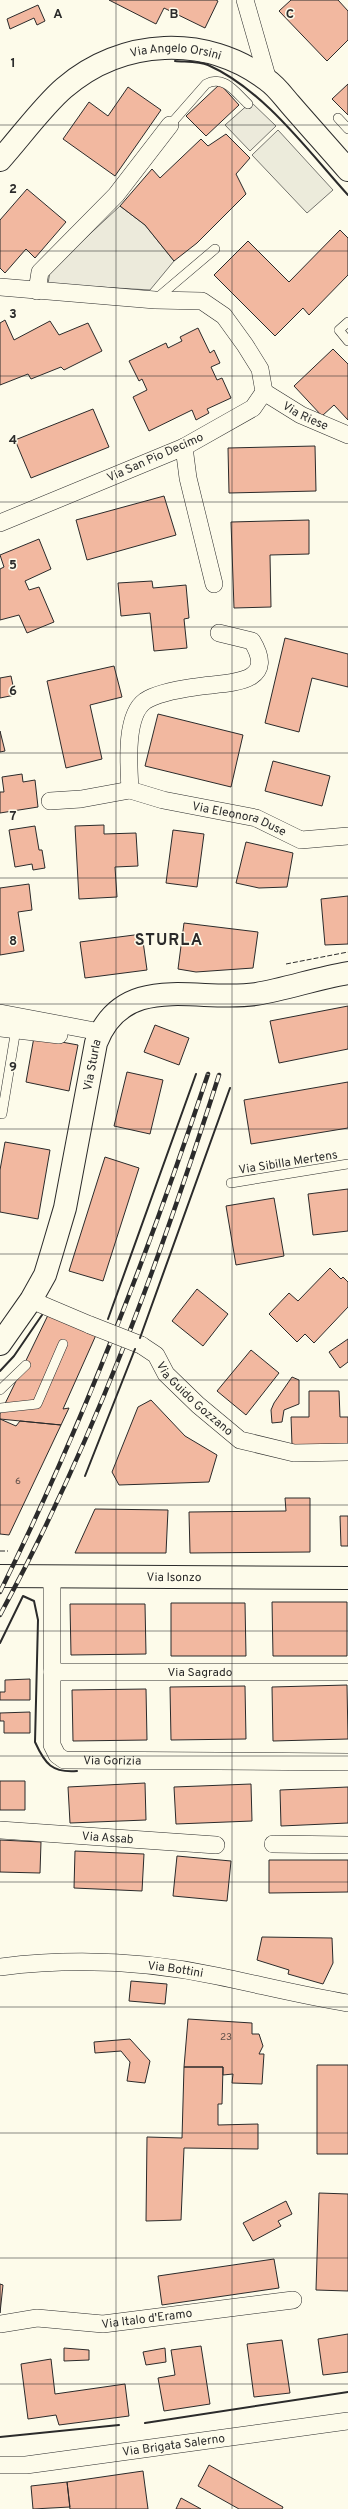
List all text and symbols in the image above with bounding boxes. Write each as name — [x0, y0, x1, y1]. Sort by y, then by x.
text: A — [53, 7, 63, 23]
text: B — [170, 7, 179, 23]
text: C — [286, 7, 294, 23]
street label: Via Angelo Orsini — [129, 41, 223, 65]
text: 1 — [10, 56, 16, 72]
text: 2 — [9, 182, 17, 198]
text: 3 — [9, 307, 17, 323]
street label: Via Riese — [279, 398, 331, 435]
street label: Via San Pio Decimo — [105, 429, 207, 486]
text: 4 — [9, 433, 17, 449]
text: 5 — [9, 558, 17, 574]
text: 6 — [9, 684, 17, 700]
street label: Via Eleonora Duse — [191, 799, 289, 841]
text: 7 — [10, 809, 17, 825]
district label: STURLA — [135, 931, 203, 951]
text: 8 — [9, 934, 17, 950]
street label: Via Sturla — [80, 1037, 106, 1092]
text: 9 — [9, 1060, 17, 1076]
street label: Via Sibilla Mertens — [238, 1147, 339, 1179]
street label: Via Guido Gozzano — [152, 1359, 236, 1440]
house number: 6 — [15, 1475, 21, 1488]
street label: Via Isonzo — [147, 1570, 202, 1586]
street label: Via Sagrado — [168, 1665, 233, 1681]
street label: Via Gorizia — [83, 1753, 141, 1770]
street label: Via Assab — [81, 1829, 134, 1848]
street label: Via Bottini — [147, 1958, 204, 1982]
house number: 23 — [220, 2031, 232, 2044]
street label: Via Italo d'Eramo — [101, 2306, 194, 2333]
street label: Via Brigata Salerno — [121, 2431, 226, 2461]

